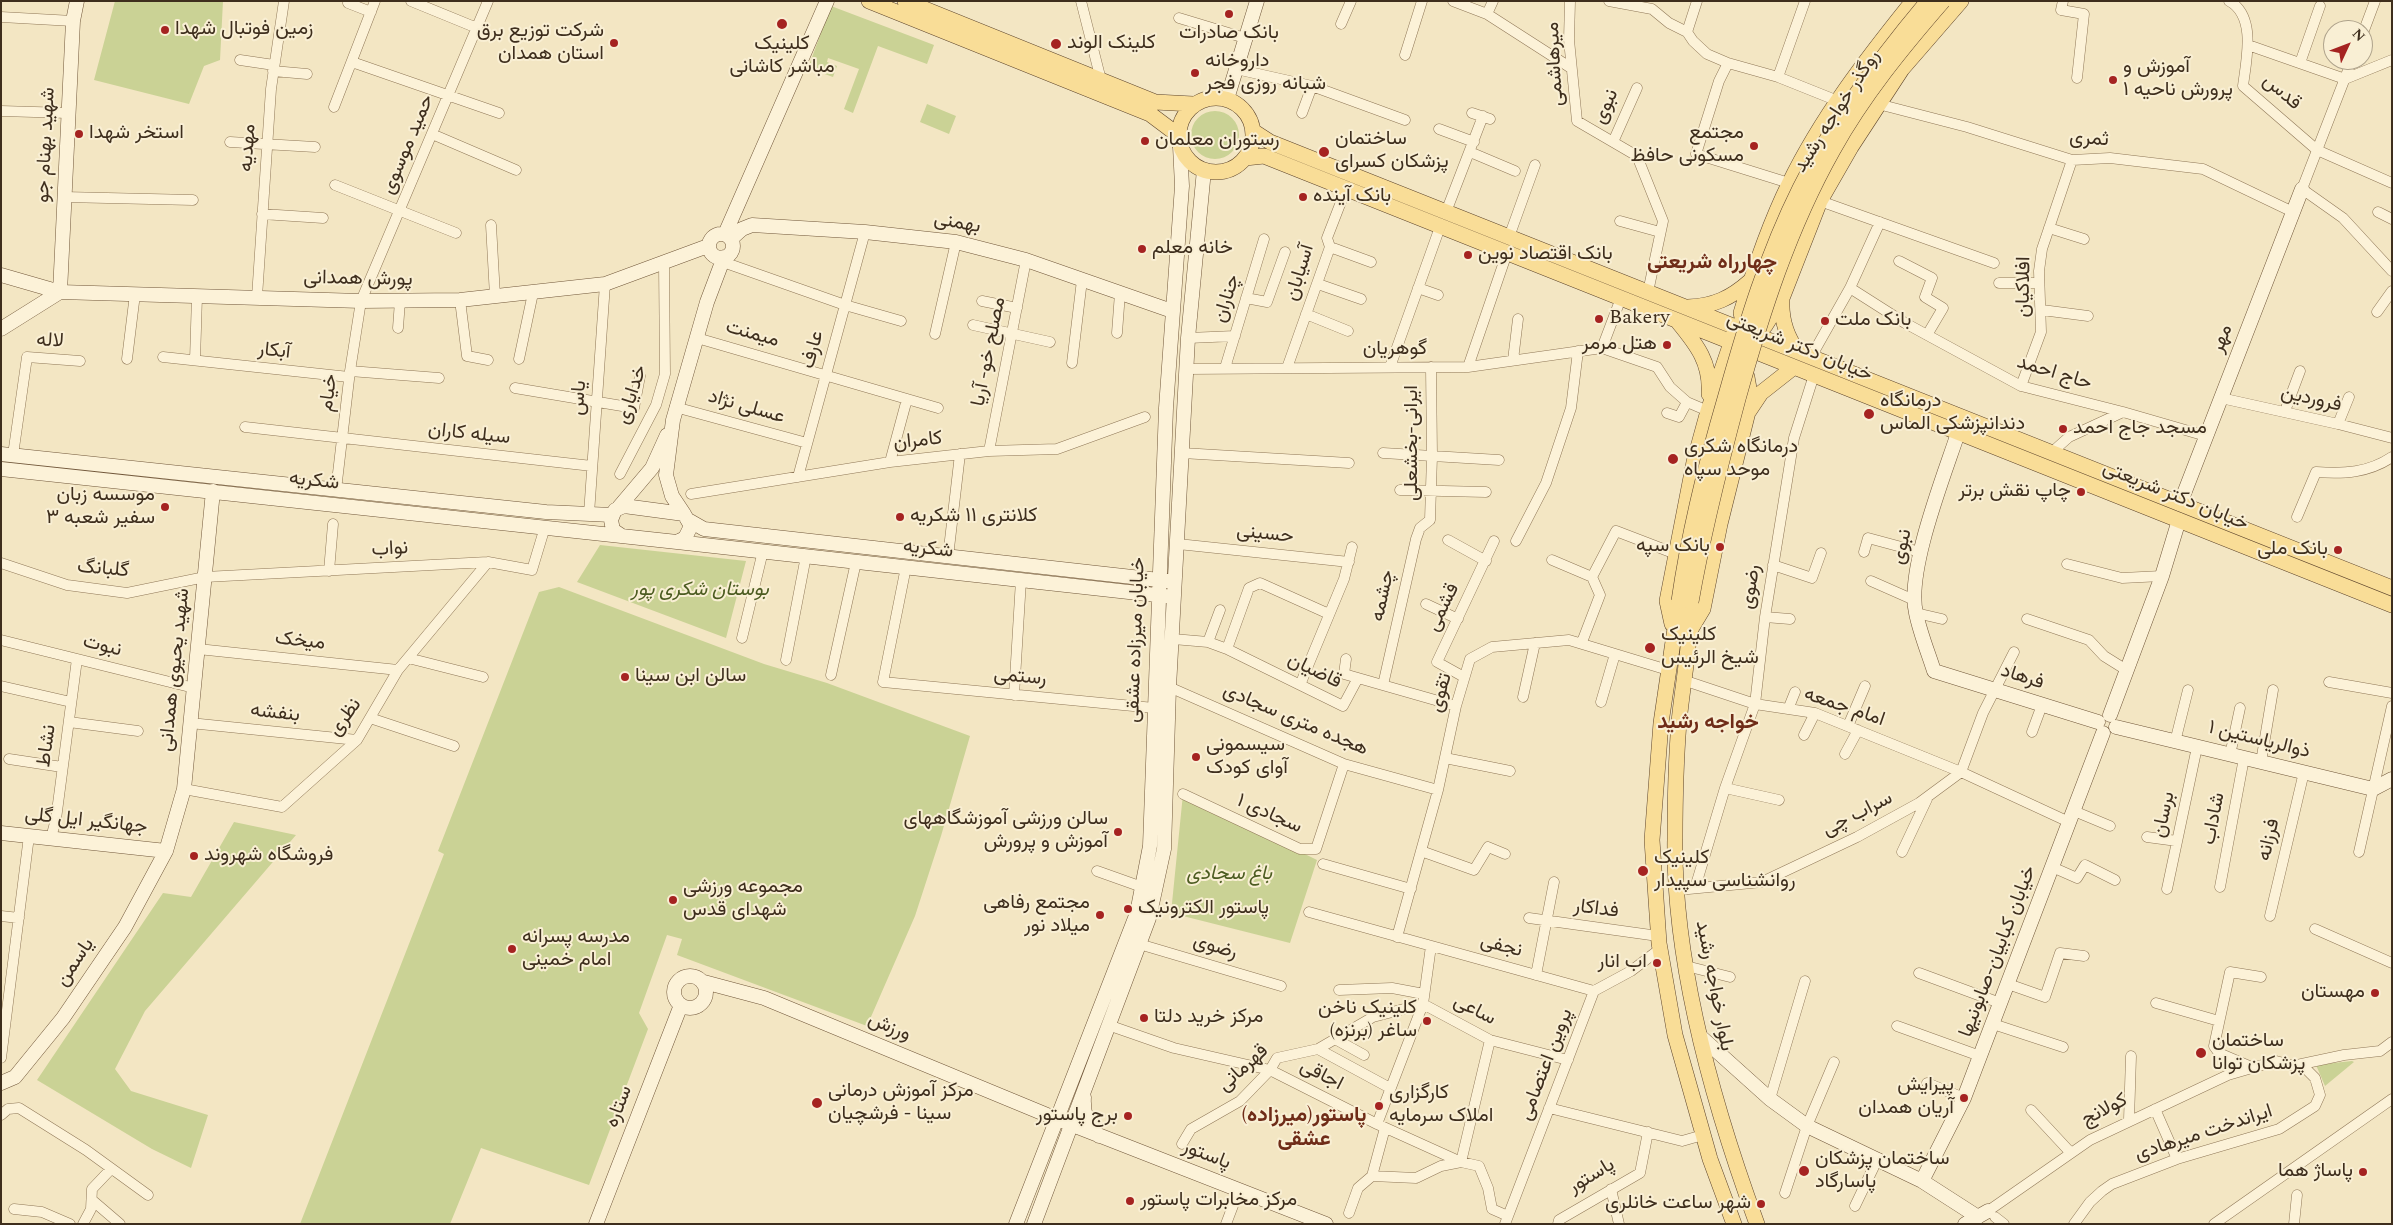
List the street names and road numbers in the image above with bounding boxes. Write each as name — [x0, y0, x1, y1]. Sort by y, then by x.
street label: میرهاشمی — [1542, 21, 1570, 107]
street label: روگذر خواجه رشید — [1789, 46, 1887, 178]
street label: قدس — [2257, 70, 2305, 116]
street label: نبوی — [1589, 86, 1625, 128]
street label: شهید بهنام جو — [32, 87, 62, 203]
street label: حمید موسوی — [377, 91, 441, 199]
street label: مهدیه — [235, 123, 263, 173]
street label: ثمری — [2068, 127, 2110, 153]
street label: بهمنی — [932, 208, 982, 240]
street label: آسیابان — [1281, 242, 1321, 304]
street label: افلاکیان — [2012, 256, 2038, 318]
street label: پورش همدانی — [303, 267, 413, 293]
street label: چناران — [1209, 272, 1247, 326]
street label: مصلح خو- آریا — [968, 295, 1012, 409]
street label: خیابان دکتر شریعتی — [1723, 308, 1875, 388]
street label: میمنت — [722, 316, 782, 354]
street label: مهر — [2207, 321, 2239, 357]
street label: عارف — [797, 328, 831, 372]
street label: لاله — [36, 329, 64, 355]
street label: آبکار — [256, 338, 292, 366]
street label: گوهریان — [1363, 338, 1427, 362]
street label: حاج احمد — [2014, 351, 2094, 397]
street label: خدایاری — [612, 362, 654, 428]
street label: خیام — [316, 373, 344, 413]
street label: یاس — [567, 380, 593, 416]
street label: فروردین — [2278, 381, 2344, 419]
street label: ایرانی-بخشعلی — [1401, 385, 1425, 501]
street label: عسلی نژاد — [705, 386, 787, 430]
street label: سیله کاران — [427, 419, 511, 451]
street label: کامران — [892, 427, 944, 457]
street label: خیابان دکتر شریعتی — [2099, 457, 2251, 537]
street label: شکریه — [288, 467, 340, 497]
street label: حسینی — [1235, 520, 1295, 550]
street label: نبوی — [1887, 527, 1919, 567]
street label: شکریه — [902, 535, 954, 565]
street label: نواب — [371, 537, 409, 563]
street label: گلبانگ — [76, 556, 130, 584]
street label: خیابان میرزاده عشقی — [1122, 557, 1152, 723]
street label: رضوی — [1737, 563, 1767, 611]
street label: چشمه — [1367, 568, 1401, 624]
street label: قشمی — [1422, 580, 1466, 636]
street label: شهید یحیوی همدانی — [155, 587, 197, 753]
street label: میخک — [274, 627, 326, 657]
street label: نبوت — [80, 631, 124, 663]
street label: قاضیان — [1283, 649, 1345, 695]
street label: فرهاد — [1997, 660, 2047, 696]
street label: رستمی — [993, 664, 1047, 692]
street label: تقوی — [1425, 671, 1459, 715]
street label: هجده متری سجادی — [1219, 680, 1371, 762]
street label: امام جمعه — [1800, 683, 1888, 733]
street label: نظری — [324, 694, 368, 742]
street label: بنفشه — [249, 699, 301, 729]
street label: ذوالریاستین ۱ — [2206, 717, 2312, 765]
street label: نشاط — [33, 723, 63, 769]
street label: سراب چی — [1819, 787, 1897, 843]
street label: سجادی ۱ — [1233, 790, 1305, 840]
street label: برسان — [2148, 790, 2182, 840]
street label: شاداب — [2198, 791, 2232, 847]
street label: جهانگیر ایل گلی — [23, 804, 149, 840]
street label: فرزانه — [2253, 816, 2287, 864]
street label: خیابان کبابیان-صابونیها — [1955, 863, 2043, 1041]
street label: فداکار — [1572, 895, 1620, 925]
street label: بلوار خواجه رشید — [1689, 919, 1737, 1053]
street label: رضوی — [1190, 930, 1240, 966]
street label: نجفی — [1477, 930, 1525, 964]
street label: یاسمن — [51, 934, 101, 992]
street label: ساعی — [1449, 990, 1499, 1032]
street label: پروین اعتصامی — [1515, 1005, 1579, 1125]
street label: ورزش — [864, 1008, 914, 1048]
street label: قهرمانی — [1214, 1040, 1274, 1098]
street label: اجاقی — [1295, 1055, 1347, 1097]
street label: ستاره — [601, 1083, 639, 1131]
street label: کولانج — [2078, 1089, 2132, 1133]
street label: ایراندخت میرهادی — [2132, 1100, 2276, 1168]
street label: پاستور — [1178, 1136, 1234, 1176]
street label: پاستور — [1564, 1154, 1620, 1200]

